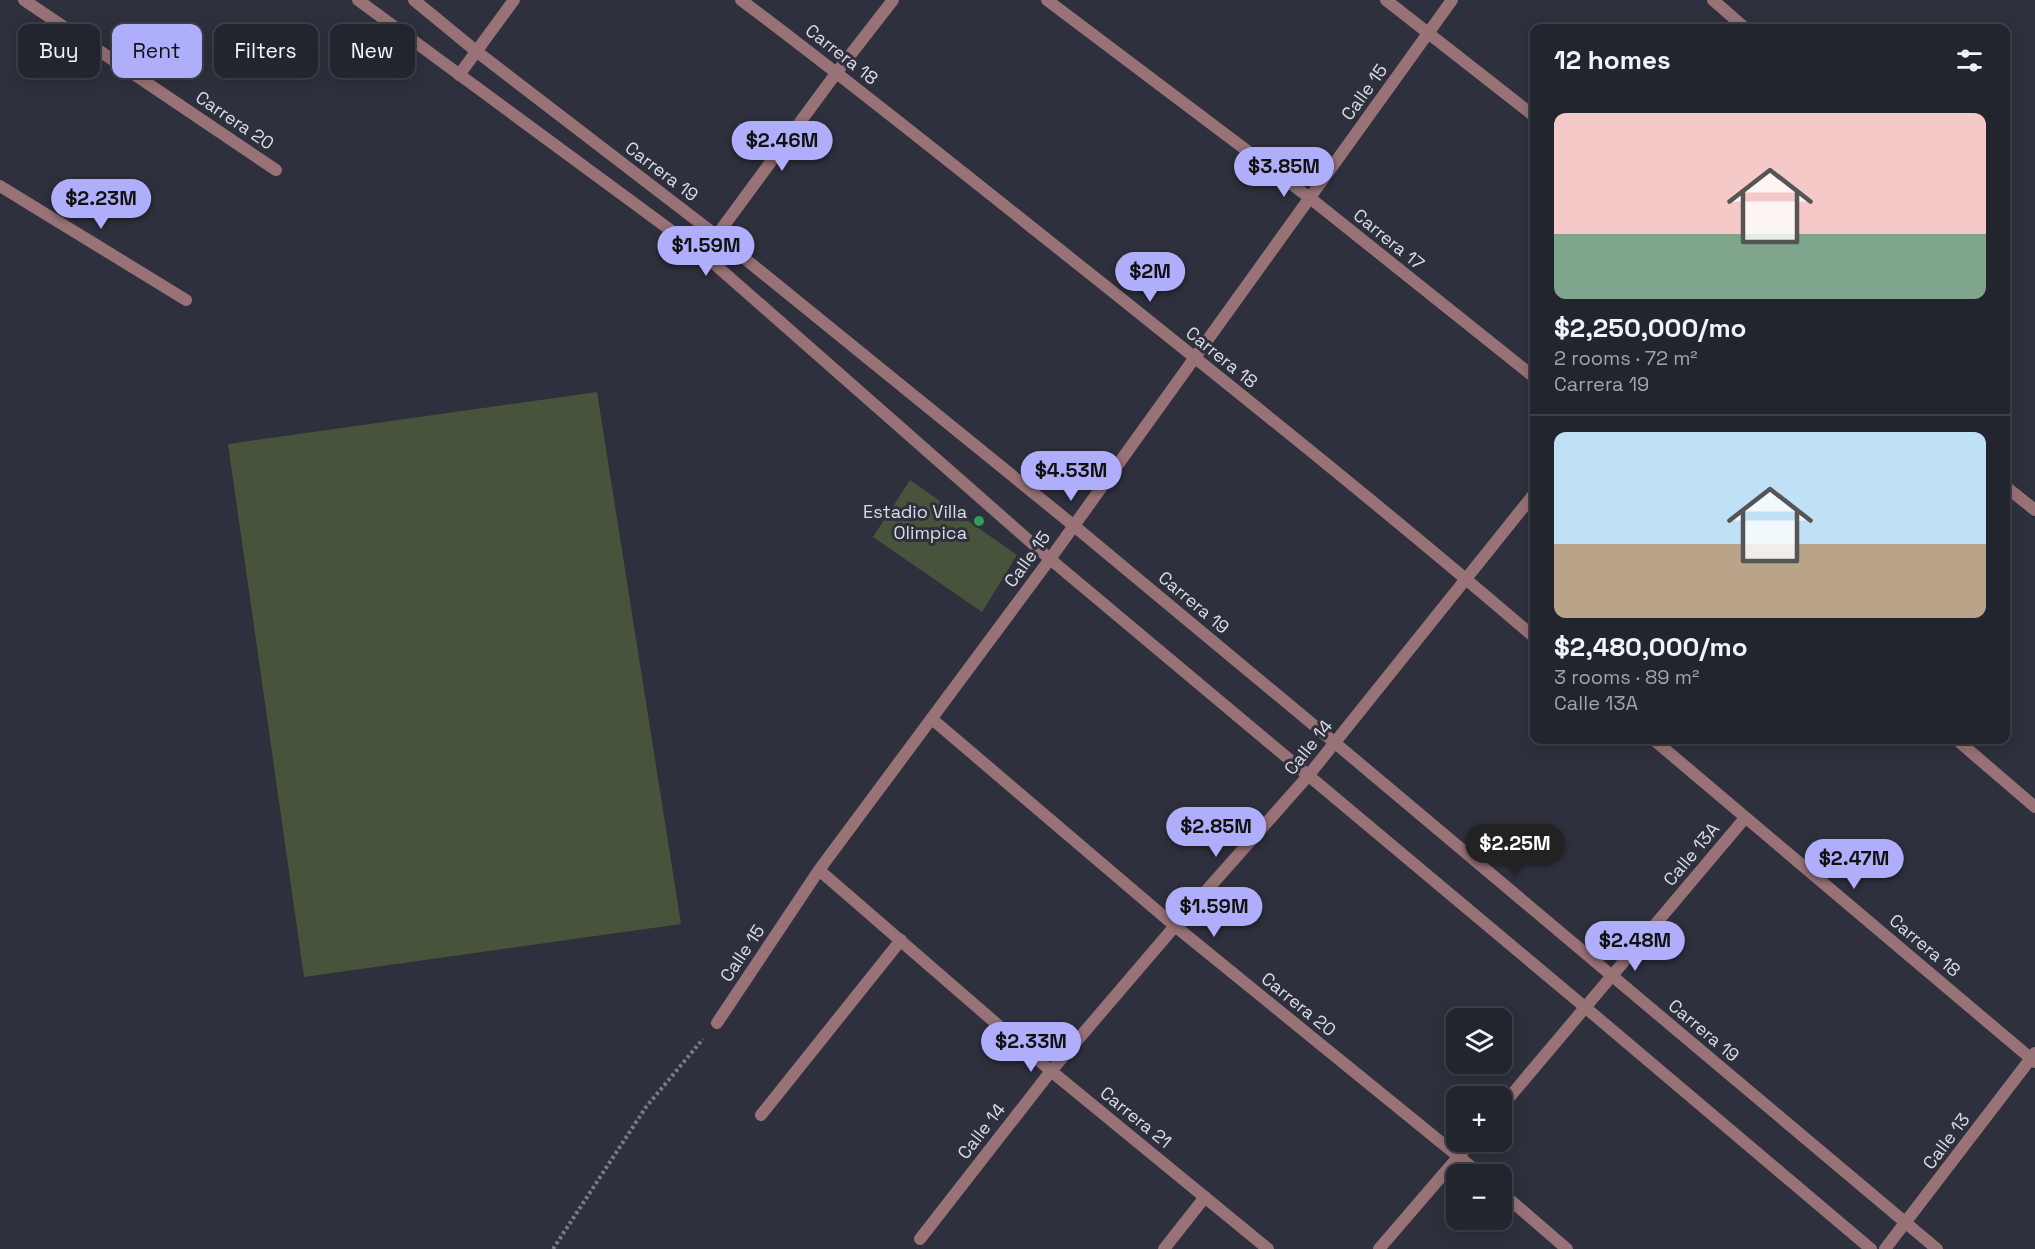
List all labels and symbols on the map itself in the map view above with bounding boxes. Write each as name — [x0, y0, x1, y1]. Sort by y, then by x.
street label: Carrera 18 — [801, 18, 883, 90]
street label: Calle 15 — [1336, 59, 1392, 125]
street label: Carrera 20 — [191, 85, 279, 155]
pin: $2.46M — [733, 121, 831, 172]
street label: Carrera 19 — [621, 136, 703, 206]
pin: $3.85M — [1235, 147, 1333, 198]
pin: $2.23M — [52, 179, 150, 230]
street label: Carrera 17 — [1349, 203, 1429, 275]
pin: $1.59M — [657, 226, 755, 277]
pin: $2M — [1121, 252, 1179, 303]
street label: Carrera 18 — [1181, 321, 1263, 393]
pin: $4.53M — [1022, 451, 1120, 502]
place label: Estadio Villa Olimpica — [863, 500, 967, 544]
marker: Estadio Villa Olimpica — [972, 514, 986, 528]
street label: Calle 15 — [999, 526, 1055, 592]
street label: Carrera 19 — [1154, 566, 1234, 638]
street label: Calle 14 — [1279, 715, 1337, 779]
pin: $2.85M — [1167, 807, 1265, 858]
street label: Calle 13A — [1658, 818, 1724, 890]
pin: $2.25M — [1466, 824, 1564, 875]
pin: $2.47M — [1805, 839, 1903, 890]
pin: $1.59M — [1165, 887, 1263, 938]
street label: Carrera 18 — [1885, 909, 1965, 981]
street label: Calle 15 — [714, 920, 770, 986]
pin: $2.48M — [1586, 921, 1684, 972]
street label: Carrera 20 — [1257, 967, 1341, 1041]
street label: Carrera 19 — [1664, 994, 1744, 1066]
pin: $2.33M — [982, 1022, 1080, 1073]
street label: Carrera 21 — [1095, 1081, 1177, 1153]
street label: Calle 14 — [952, 1098, 1010, 1164]
street label: Calle 13 — [1917, 1108, 1975, 1174]

